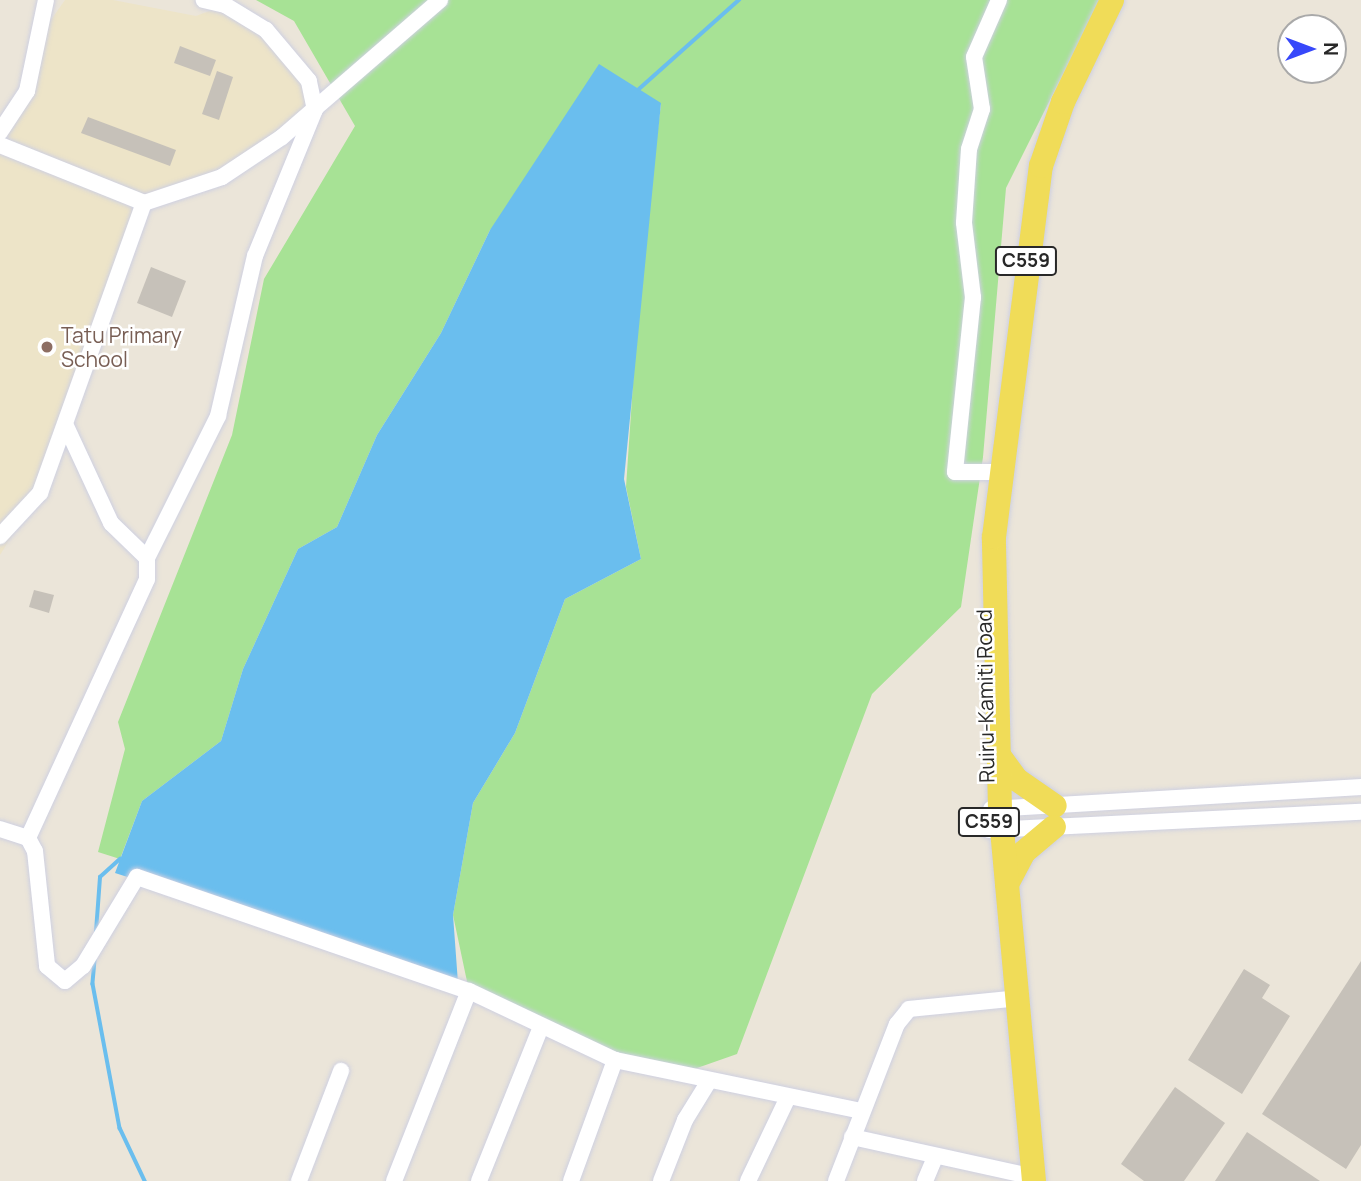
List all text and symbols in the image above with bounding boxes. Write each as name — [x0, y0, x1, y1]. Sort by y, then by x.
north arrow — [1277, 14, 1347, 84]
text: N — [1318, 42, 1344, 56]
road number: C559 — [995, 246, 1058, 276]
place label: Tatu Primary School — [61, 322, 182, 372]
marker: Tatu Primary School — [39, 339, 55, 355]
street label: Ruiru-Kamiti Road — [971, 609, 999, 783]
road number: C559 — [958, 806, 1020, 838]

